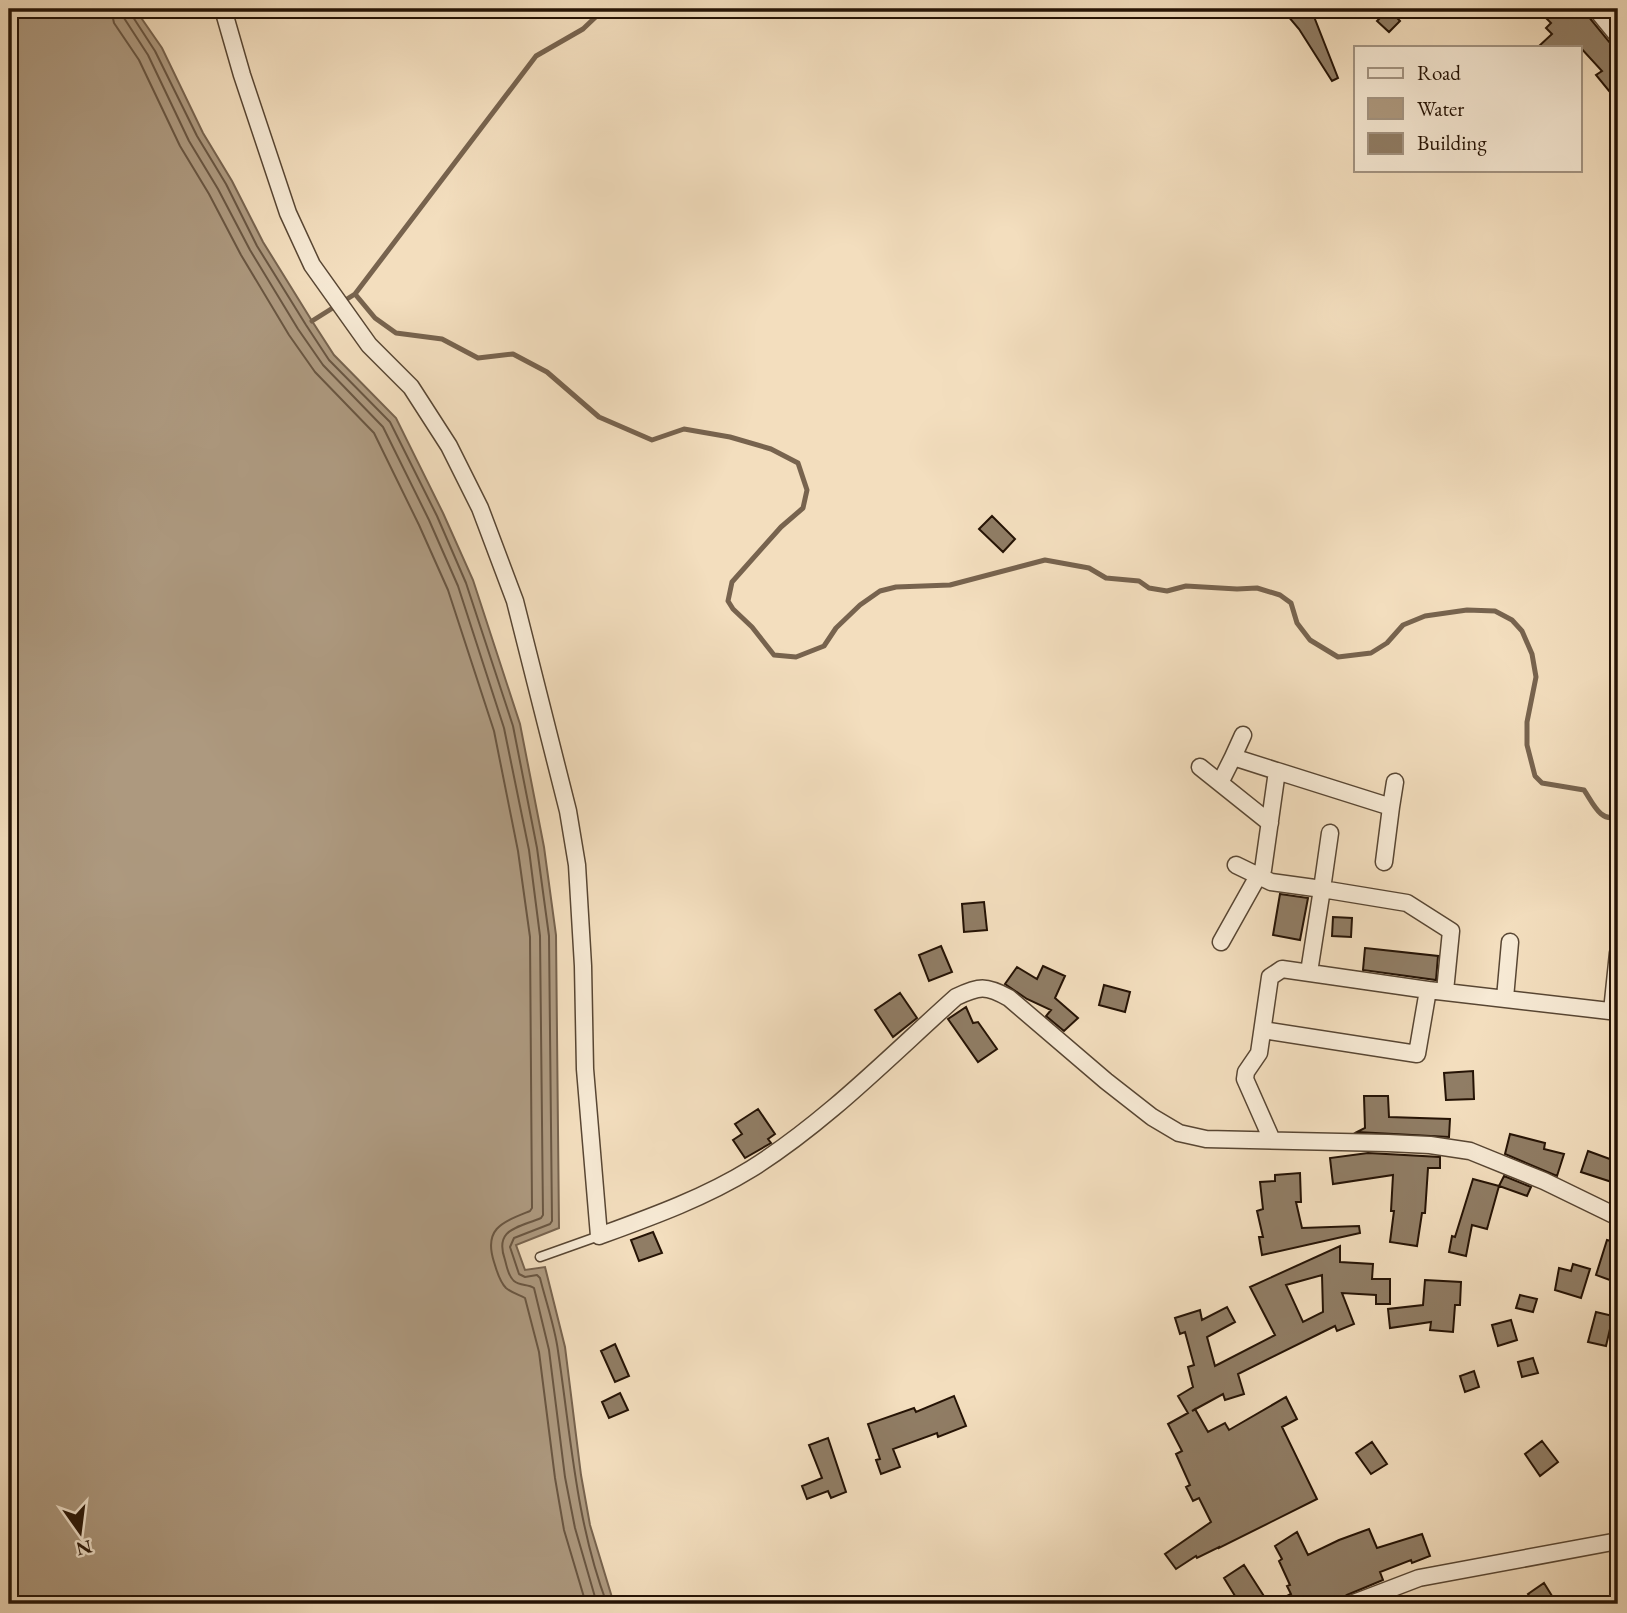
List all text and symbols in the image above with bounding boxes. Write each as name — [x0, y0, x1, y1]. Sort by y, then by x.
legend — [1354, 46, 1582, 172]
text: Road — [1417, 59, 1461, 86]
text: Water — [1417, 95, 1464, 122]
text: Building — [1417, 129, 1487, 156]
north arrow — [46, 1498, 116, 1568]
text: N — [73, 1534, 94, 1562]

